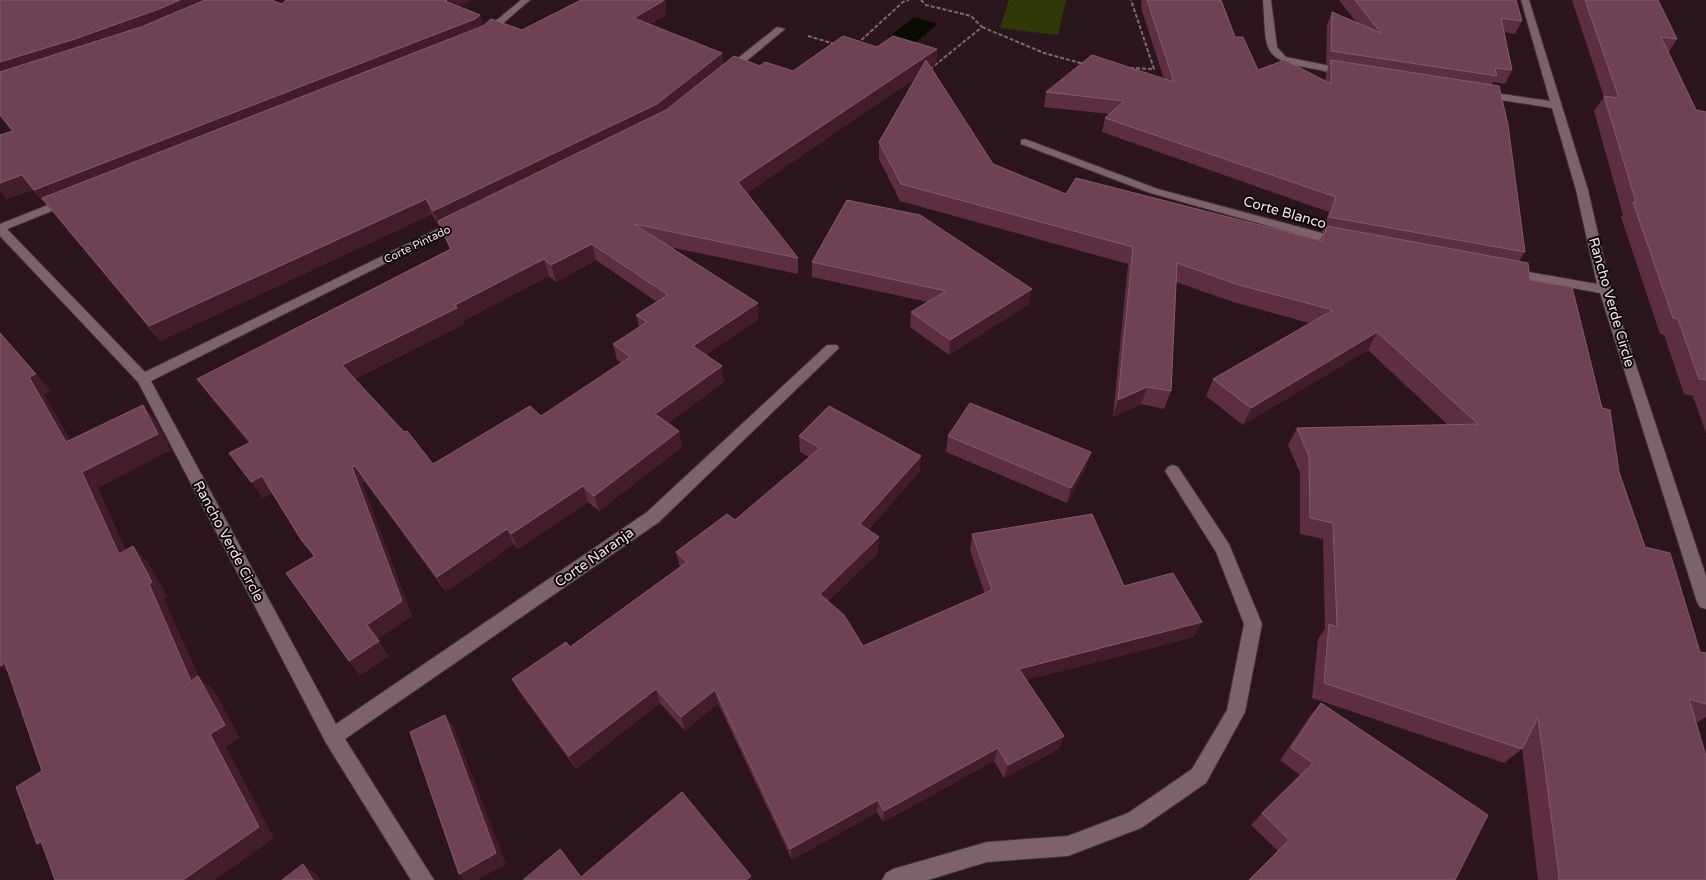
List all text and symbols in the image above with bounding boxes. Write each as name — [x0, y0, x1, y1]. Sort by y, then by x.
street label: Corte Blanco — [1241, 193, 1328, 232]
street label: Corte Pintado — [382, 223, 453, 266]
street label: Rancho Verde Circle — [1585, 235, 1638, 369]
street label: Rancho Verde Circle — [190, 478, 268, 605]
street label: Corte Naranja — [552, 524, 637, 591]

